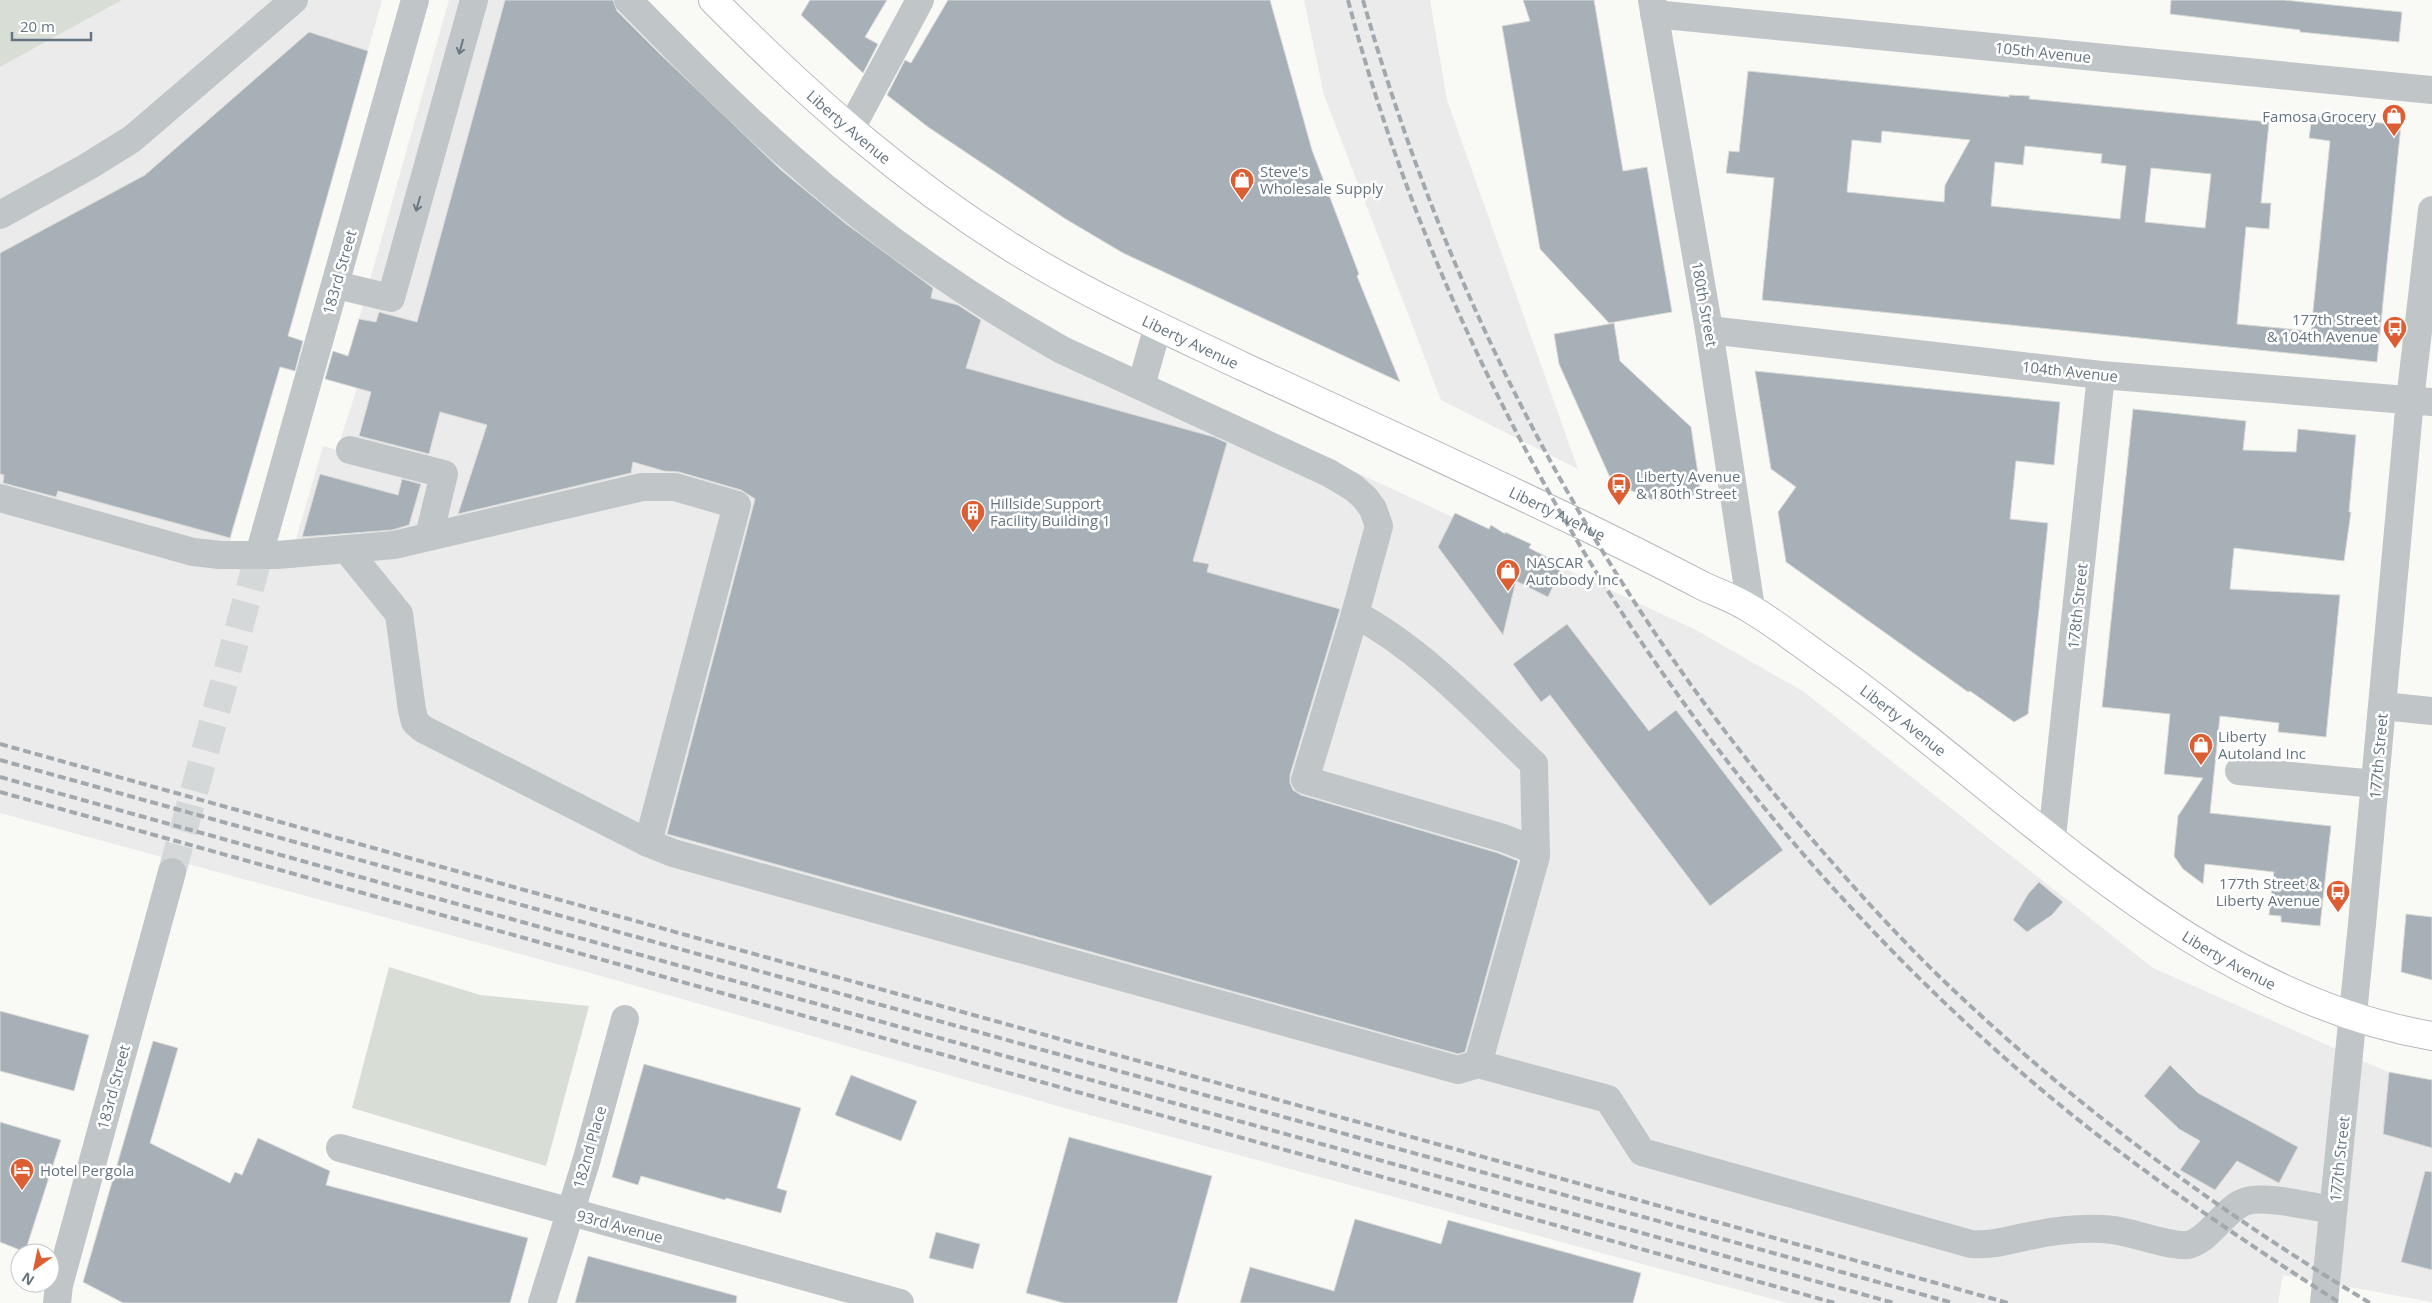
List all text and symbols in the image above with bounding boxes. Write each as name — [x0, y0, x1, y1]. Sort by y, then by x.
scale bar — [12, 10, 91, 42]
text: 20 m — [20, 16, 55, 36]
street label: 105th Avenue — [1994, 37, 2092, 67]
one-way arrow — [456, 39, 465, 55]
street label: Liberty Avenue — [803, 85, 895, 168]
shop icon: Famosa Grocery — [2381, 103, 2407, 137]
place label: Famosa Grocery — [2262, 106, 2376, 126]
place label: Steve's Wholesale Supply — [1260, 161, 1383, 198]
shop icon: Steve's Wholesale Supply — [1229, 167, 1255, 201]
one-way arrow — [412, 195, 422, 211]
street label: 183rd Street — [317, 228, 361, 316]
street label: 180th Street — [1688, 260, 1722, 348]
place label: 177th Street & 104th Avenue — [2267, 309, 2378, 346]
street label: Liberty Avenue — [1139, 310, 1242, 373]
bus stop icon: 177th Street & 104th Avenue — [2382, 315, 2408, 349]
street label: 104th Avenue — [2021, 356, 2119, 386]
place label: Liberty Avenue & 180th Street — [1636, 466, 1740, 503]
bus stop icon: Liberty Avenue & 180th Street — [1606, 472, 1632, 506]
street label: Liberty Avenue — [1506, 482, 1609, 545]
place label: Hillside Support Facility Building 1 — [990, 493, 1111, 530]
building icon: Hillside Support Facility Building 1 — [960, 499, 986, 533]
place label: NASCAR Autobody Inc — [1526, 552, 1618, 589]
shop icon: NASCAR Autobody Inc — [1495, 558, 1521, 592]
street label: 178th Street — [2063, 562, 2091, 650]
street label: Liberty Avenue — [1856, 680, 1951, 760]
street label: 177th Street — [2364, 712, 2392, 800]
place label: Liberty Autoland Inc — [2218, 726, 2306, 763]
shop icon: Liberty Autoland Inc — [2188, 732, 2214, 766]
place label: 177th Street & Liberty Avenue — [2216, 873, 2320, 910]
bus stop icon: 177th Street & Liberty Avenue — [2325, 879, 2351, 913]
street label: Liberty Avenue — [2179, 926, 2279, 994]
street label: 183rd Street — [92, 1042, 134, 1132]
street label: 182nd Place — [568, 1104, 610, 1190]
street label: 177th Street — [2325, 1115, 2353, 1203]
hotel icon: Hotel Pergola — [9, 1157, 35, 1191]
place label: Hotel Pergola — [40, 1160, 134, 1180]
street label: 93rd Avenue — [575, 1205, 665, 1247]
north arrow — [10, 1243, 60, 1293]
text: N — [18, 1268, 38, 1290]

